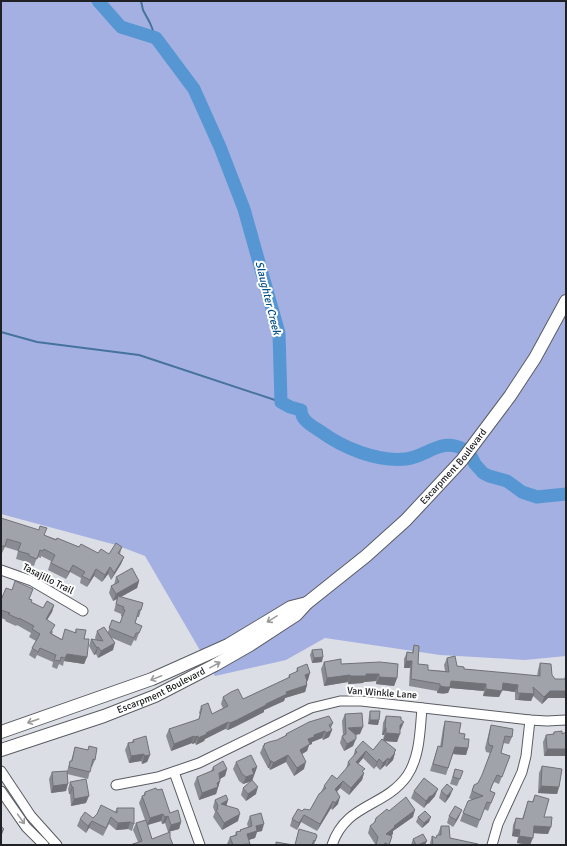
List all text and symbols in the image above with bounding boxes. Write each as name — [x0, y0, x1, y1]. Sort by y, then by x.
water label: Slaughter Creek — [253, 260, 284, 338]
street label: Escarpment Boulevard — [418, 426, 489, 507]
street label: Tasajillo Trail — [20, 561, 76, 597]
one-way arrow — [266, 616, 278, 624]
one-way arrow — [209, 660, 221, 668]
street label: Escarpment Boulevard — [115, 665, 207, 716]
one-way arrow — [150, 674, 162, 682]
street label: Van Winkle Lane — [347, 685, 417, 701]
one-way arrow — [27, 717, 39, 725]
one-way arrow — [16, 814, 25, 825]

